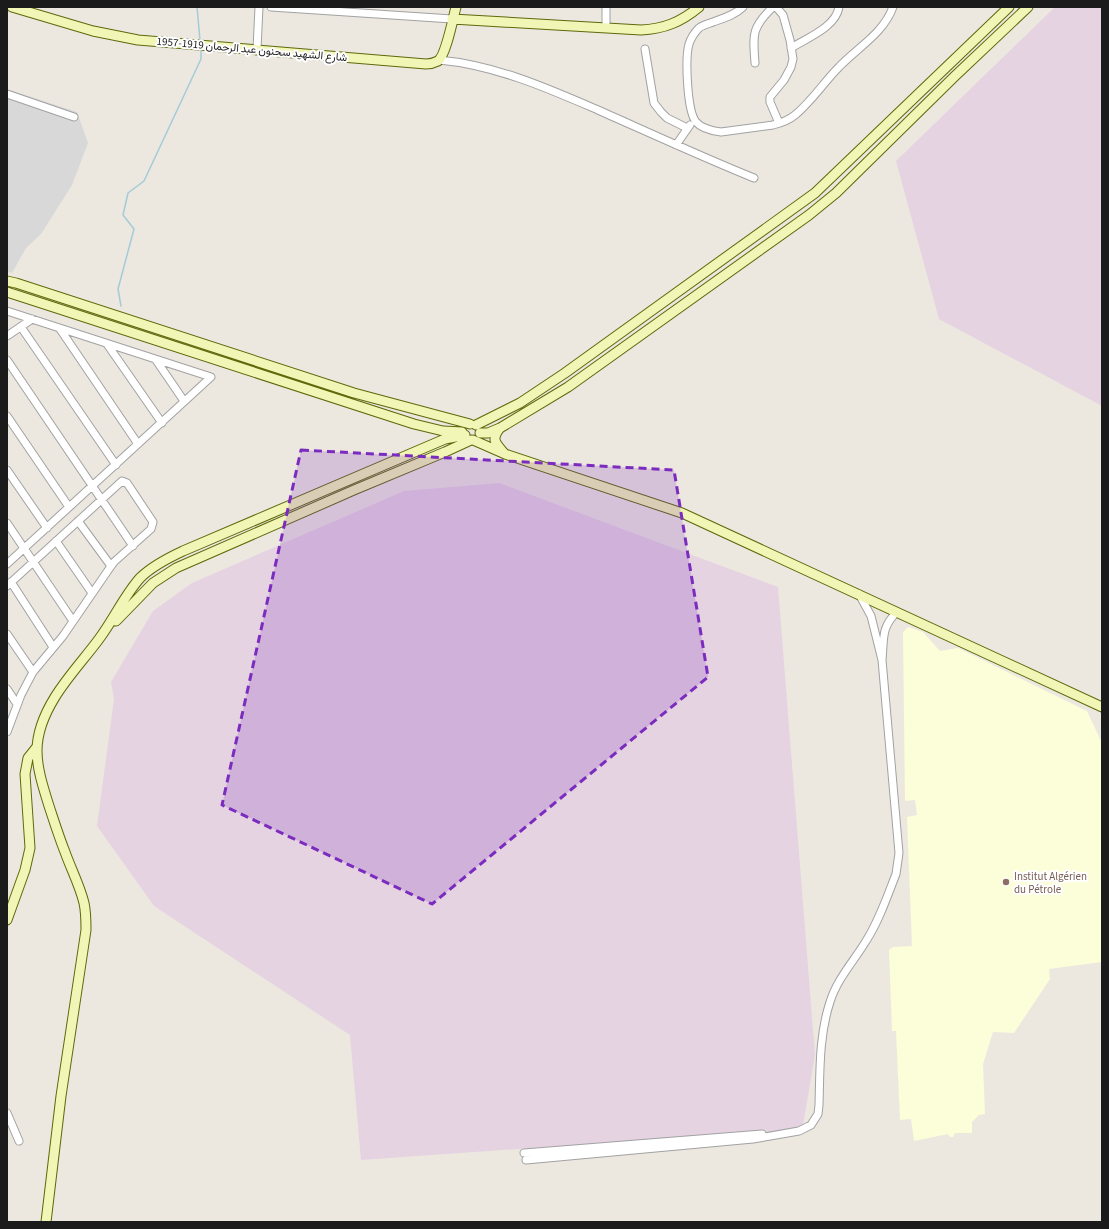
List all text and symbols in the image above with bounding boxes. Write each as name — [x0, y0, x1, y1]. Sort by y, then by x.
street label: شارع الشهيد سحنون عبد الرحمان 1919-1957 — [156, 34, 348, 65]
place label: Institut Algérien du Pétrole — [1014, 869, 1087, 897]
marker: Institut Algérien du Pétrole — [1001, 877, 1011, 887]

